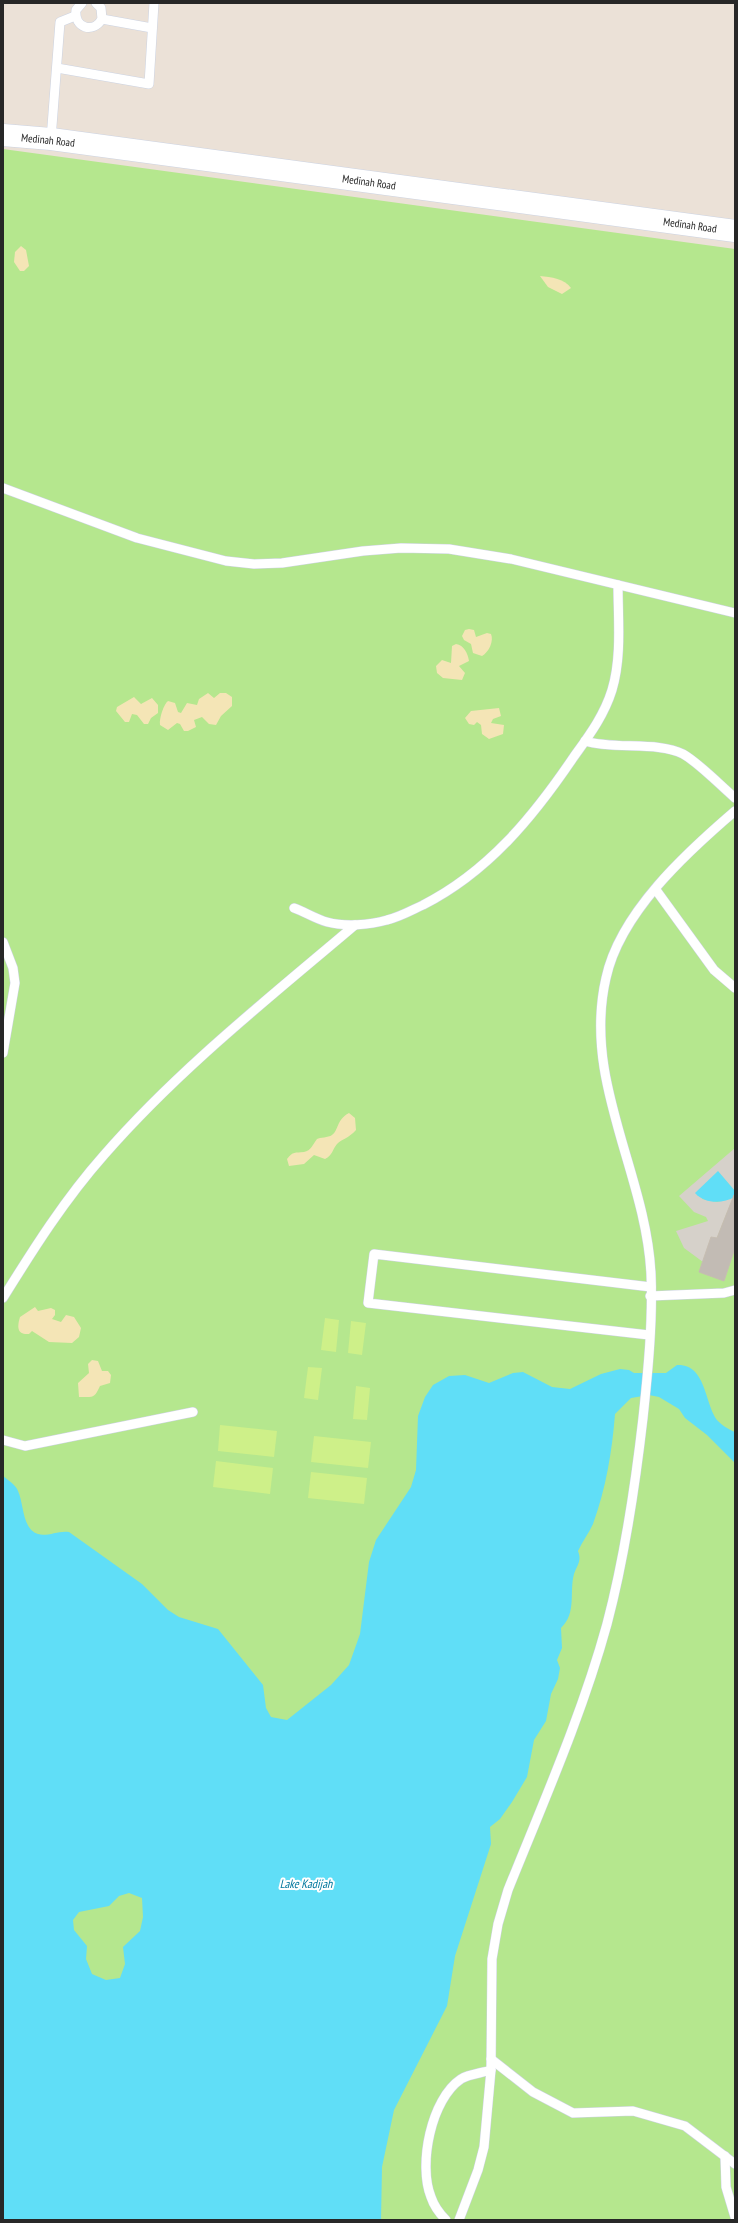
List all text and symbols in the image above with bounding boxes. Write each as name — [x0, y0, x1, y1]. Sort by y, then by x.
street label: Medinah Road — [20, 130, 76, 150]
street label: Medinah Road — [341, 171, 397, 193]
street label: Medinah Road — [662, 214, 718, 236]
water label: Lake Kadijah — [280, 1876, 333, 1891]

